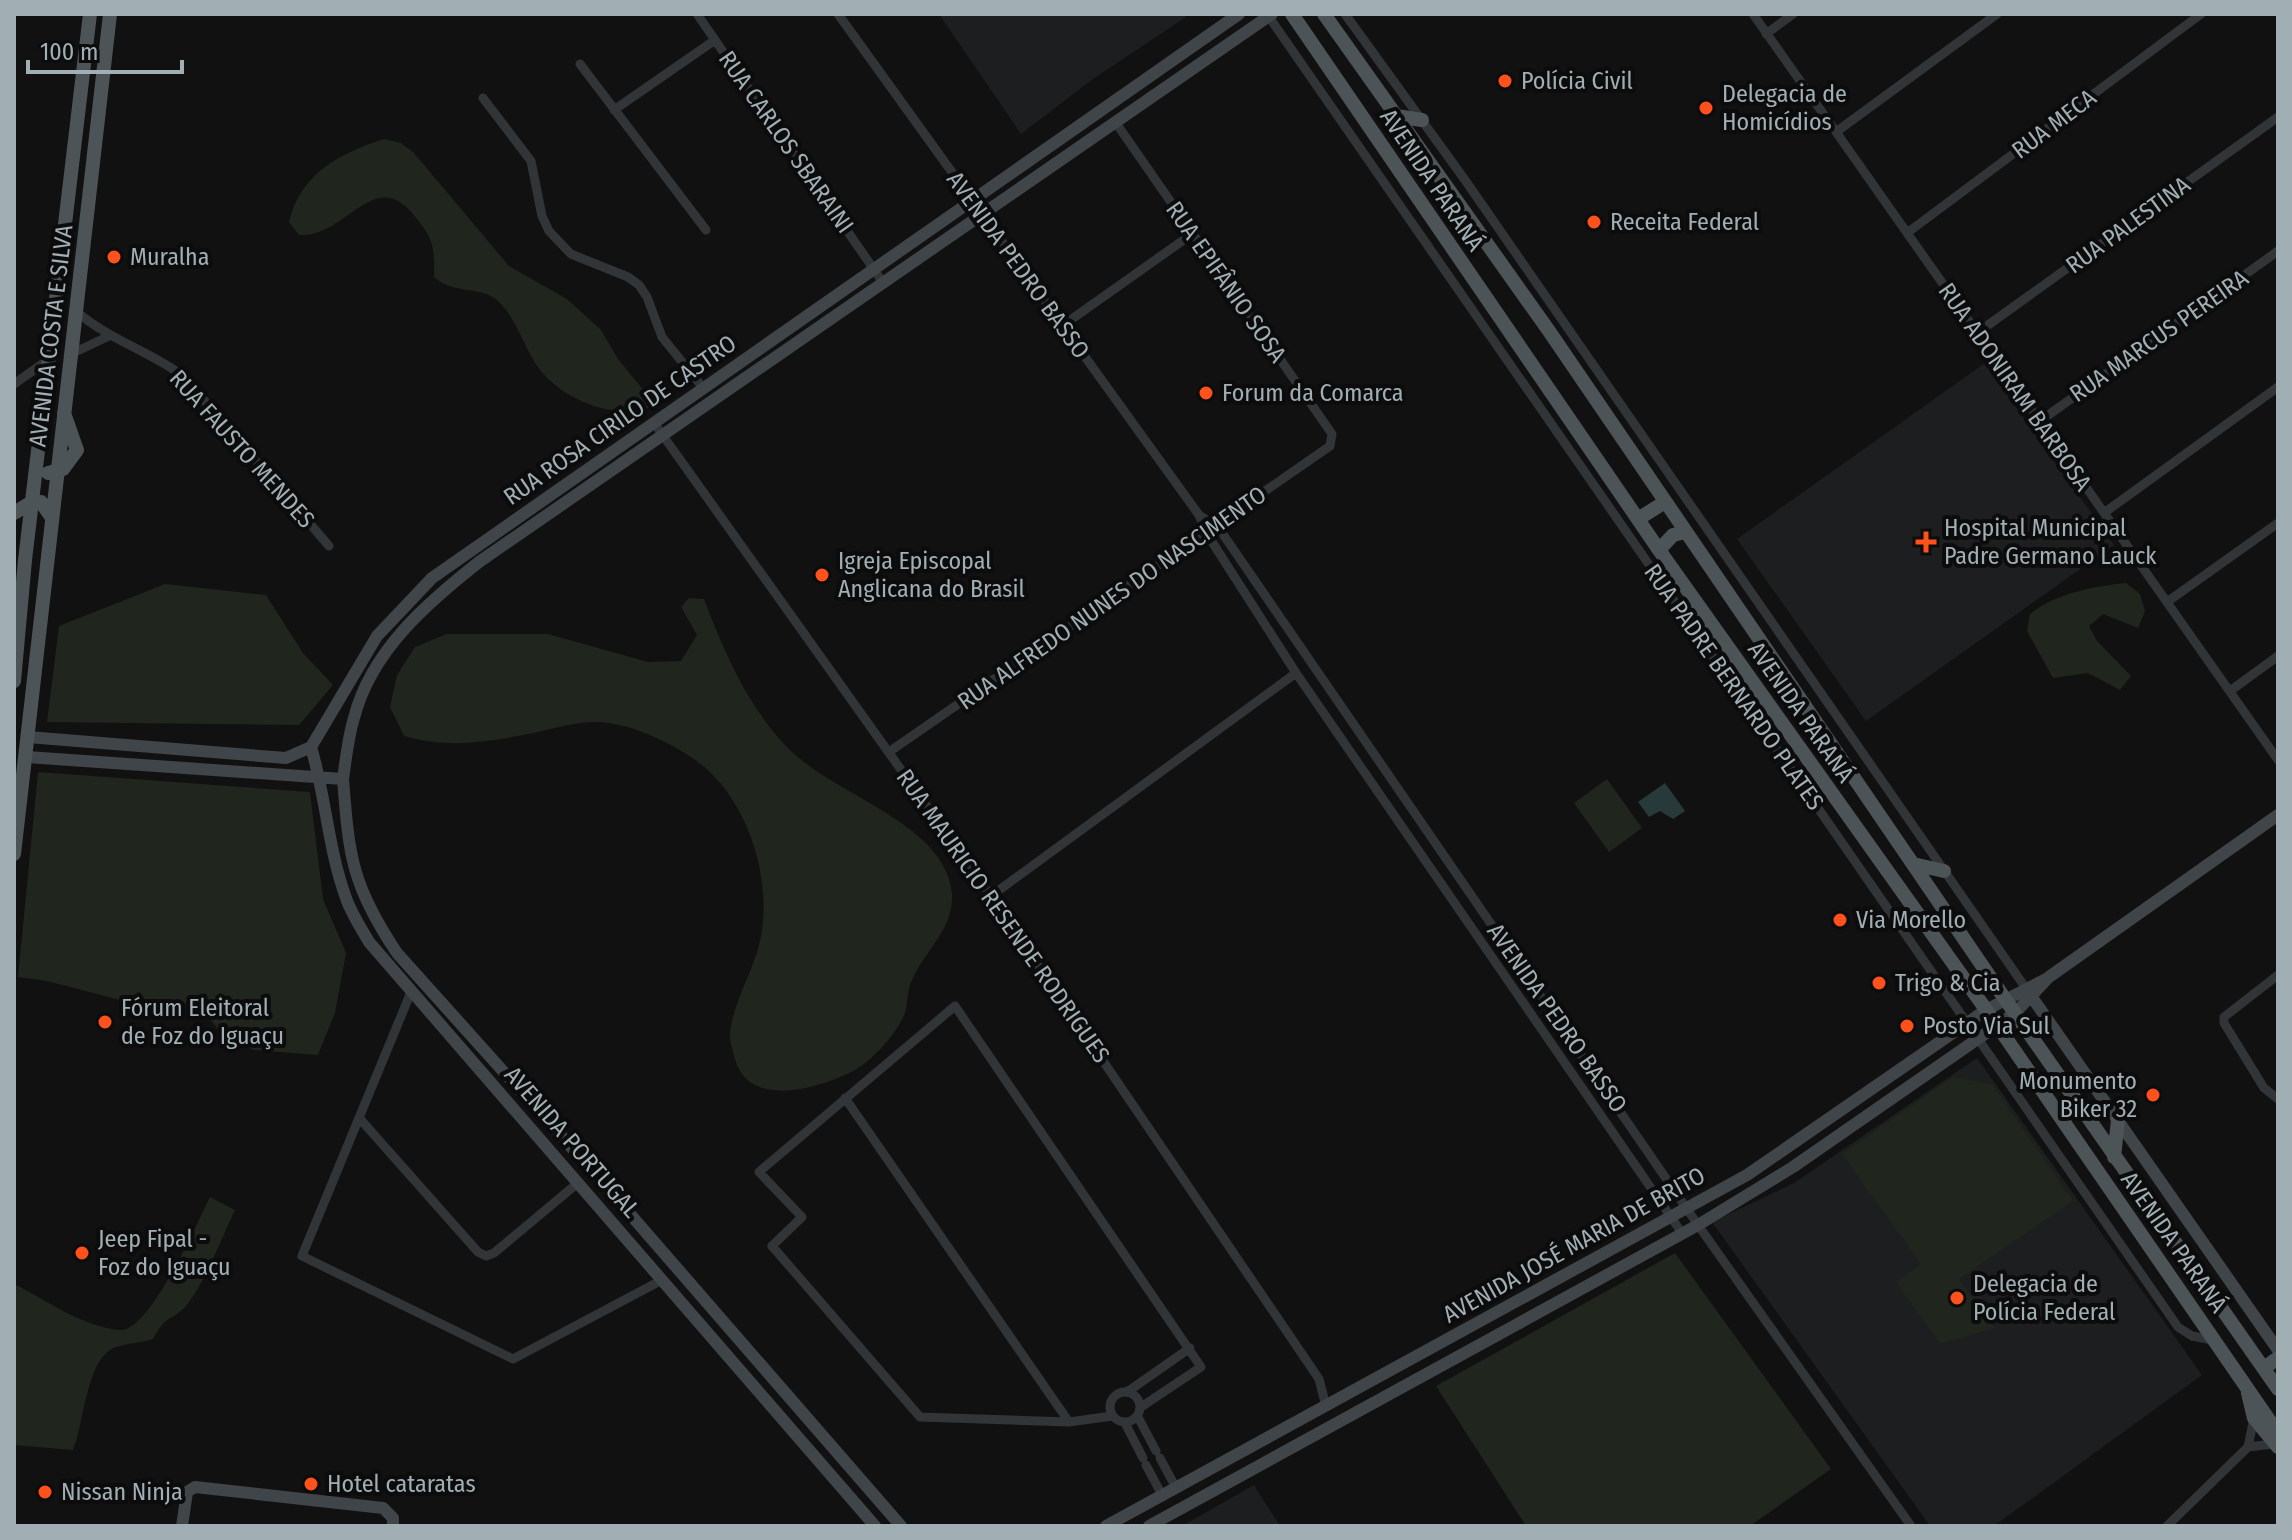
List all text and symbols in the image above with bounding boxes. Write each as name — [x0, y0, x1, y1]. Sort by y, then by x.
scale bar — [28, 24, 182, 74]
text: 100 m — [40, 38, 98, 66]
street label: RUA CARLOS SBARAINI — [713, 46, 859, 238]
place label: Polícia Civil — [1521, 67, 1633, 95]
marker: Polícia Civil — [1496, 72, 1514, 90]
place label: Delegacia de Homicídios — [1722, 80, 1847, 136]
street label: RUA MECA — [2006, 83, 2102, 165]
marker: Delegacia de Homicídios — [1697, 99, 1715, 117]
street label: AVENIDA PARANÁ — [1374, 103, 1491, 257]
street label: AVENIDA PEDRO BASSO — [941, 166, 1095, 364]
street label: RUA PALESTINA — [2061, 170, 2196, 279]
street label: RUA EPIFÂNIO SOSA — [1160, 196, 1292, 368]
place label: Receita Federal — [1610, 208, 1759, 236]
marker: Receita Federal — [1585, 213, 1603, 231]
street label: AVENIDA COSTA E SILVA — [23, 223, 79, 449]
place label: Muralha — [130, 243, 210, 271]
marker: Muralha — [105, 248, 123, 266]
street label: RUA MARCUS PEREIRA — [2064, 264, 2254, 408]
street label: RUA ADONIRAM BARBOSA — [1933, 278, 2098, 497]
street label: RUA ROSA CIRILO DE CASTRO — [498, 329, 742, 511]
street label: RUA FAUSTO MENDES — [164, 364, 320, 534]
place label: Forum da Comarca — [1222, 379, 1404, 407]
marker: Forum da Comarca — [1197, 384, 1215, 402]
street label: RUA ALFREDO NUNES DO NASCIMENTO — [952, 480, 1272, 716]
place label: Hospital Municipal Padre Germano Lauck — [1944, 514, 2157, 570]
marker: Hospital Municipal Padre Germano Lauck — [1915, 531, 1937, 553]
place label: Igreja Episcopal Anglicana do Brasil — [838, 547, 1025, 603]
street label: RUA PADRE BERNARDO PLATES — [1638, 559, 1830, 815]
marker: Igreja Episcopal Anglicana do Brasil — [813, 566, 831, 584]
street label: AVENIDA PARANÁ — [1742, 636, 1861, 788]
street label: RUA MAURICIO RESENDE RODRIGUES — [891, 764, 1115, 1068]
place label: Via Morello — [1856, 906, 1966, 934]
marker: Via Morello — [1831, 911, 1849, 929]
street label: AVENIDA PEDRO BASSO — [1481, 918, 1633, 1118]
place label: Trigo & Cia — [1895, 969, 2001, 997]
marker: Trigo & Cia — [1870, 974, 1888, 992]
place label: Fórum Eleitoral de Foz do Iguaçu — [121, 994, 284, 1050]
place label: Posto Via Sul — [1923, 1012, 2050, 1040]
marker: Fórum Eleitoral de Foz do Iguaçu — [96, 1013, 114, 1031]
marker: Posto Via Sul — [1898, 1017, 1916, 1035]
street label: AVENIDA PORTUGAL — [499, 1061, 645, 1224]
place label: Monumento Biker 32 — [2019, 1067, 2137, 1123]
marker: Monumento Biker 32 — [2144, 1086, 2162, 1104]
street label: AVENIDA JOSÉ MARIA DE BRITO — [1438, 1160, 1710, 1329]
street label: AVENIDA PARANÁ — [2115, 1166, 2234, 1318]
place label: Jeep Fipal - Foz do Iguaçu — [98, 1225, 231, 1281]
marker: Jeep Fipal - Foz do Iguaçu — [73, 1244, 91, 1262]
place label: Delegacia de Polícia Federal — [1973, 1270, 2115, 1326]
marker: Delegacia de Polícia Federal — [1948, 1289, 1966, 1307]
place label: Hotel cataratas — [327, 1470, 476, 1498]
marker: Hotel cataratas — [302, 1475, 320, 1493]
place label: Nissan Ninja — [61, 1478, 183, 1506]
marker: Nissan Ninja — [36, 1483, 54, 1501]

